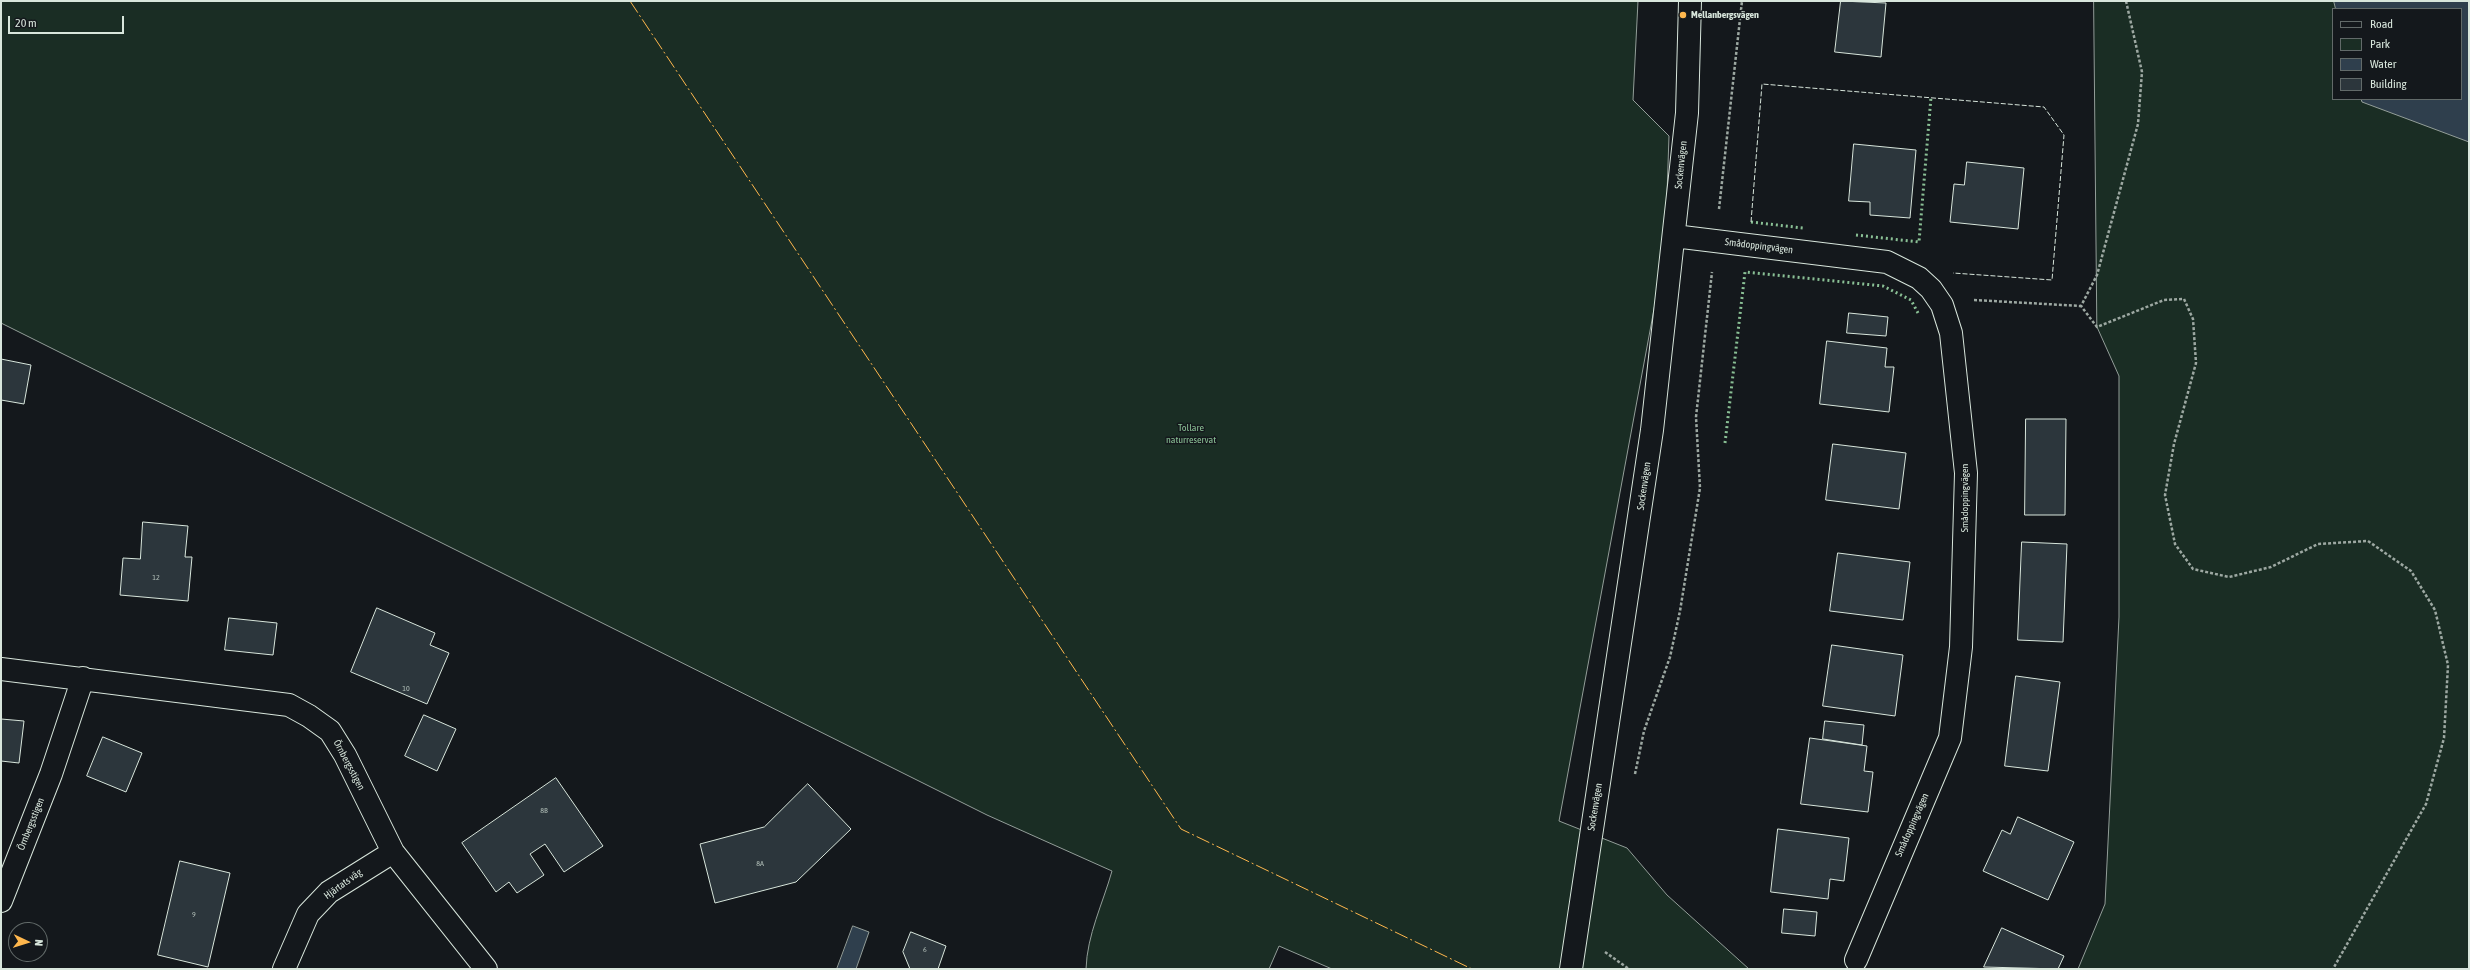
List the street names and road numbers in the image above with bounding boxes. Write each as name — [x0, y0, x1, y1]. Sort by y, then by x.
street label: Sockenvägen — [1673, 140, 1689, 190]
street label: Smådoppingvägen — [1724, 236, 1794, 256]
street label: Sockenvägen — [1635, 461, 1653, 511]
street label: Smådoppingvägen — [1959, 464, 1971, 532]
street label: Örnbergsstigen — [331, 738, 367, 792]
street label: Sockenvägen — [1585, 782, 1605, 832]
street label: Smådoppingvägen — [1893, 791, 1931, 859]
street label: Örnbergsstigen — [15, 796, 47, 852]
street label: Hjärtats väg — [322, 866, 364, 902]

